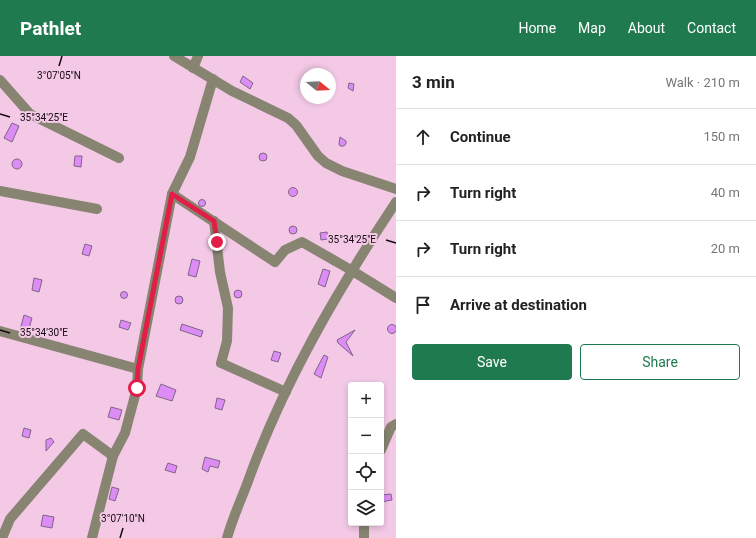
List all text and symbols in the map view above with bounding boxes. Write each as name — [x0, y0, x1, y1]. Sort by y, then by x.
text: Pathlet — [20, 17, 81, 40]
text: Home — [518, 20, 556, 36]
text: Map — [578, 20, 606, 36]
text: About — [628, 20, 665, 36]
text: Contact — [687, 20, 736, 36]
north arrow — [300, 68, 336, 104]
text: 3°07'05"N — [37, 70, 81, 81]
text: 3 min — [412, 72, 455, 92]
text: Walk · 210 m — [665, 75, 740, 90]
text: 35°34'25"E — [20, 112, 68, 123]
icon: ahead — [412, 126, 434, 148]
text: Continue — [450, 128, 511, 146]
text: 150 m — [703, 129, 740, 144]
icon: right — [412, 182, 434, 204]
text: Turn right — [450, 184, 516, 202]
text: 40 m — [711, 185, 740, 200]
route end — [208, 233, 226, 251]
text: 35°34'25"E — [328, 234, 376, 245]
icon: right — [412, 238, 434, 260]
text: Turn right — [450, 240, 516, 258]
text: 20 m — [711, 241, 740, 256]
icon: arrive — [412, 294, 434, 316]
text: Arrive at destination — [450, 296, 587, 314]
text: 35°34'30"E — [20, 327, 68, 338]
button: Save — [412, 344, 572, 380]
button: Share — [580, 344, 740, 380]
route start — [128, 379, 146, 397]
map controls — [348, 382, 384, 526]
button: + — [348, 382, 384, 418]
button: − — [348, 418, 384, 454]
button: locate — [348, 454, 384, 490]
button: layers — [348, 490, 384, 526]
text: 3°07'10"N — [101, 513, 145, 524]

